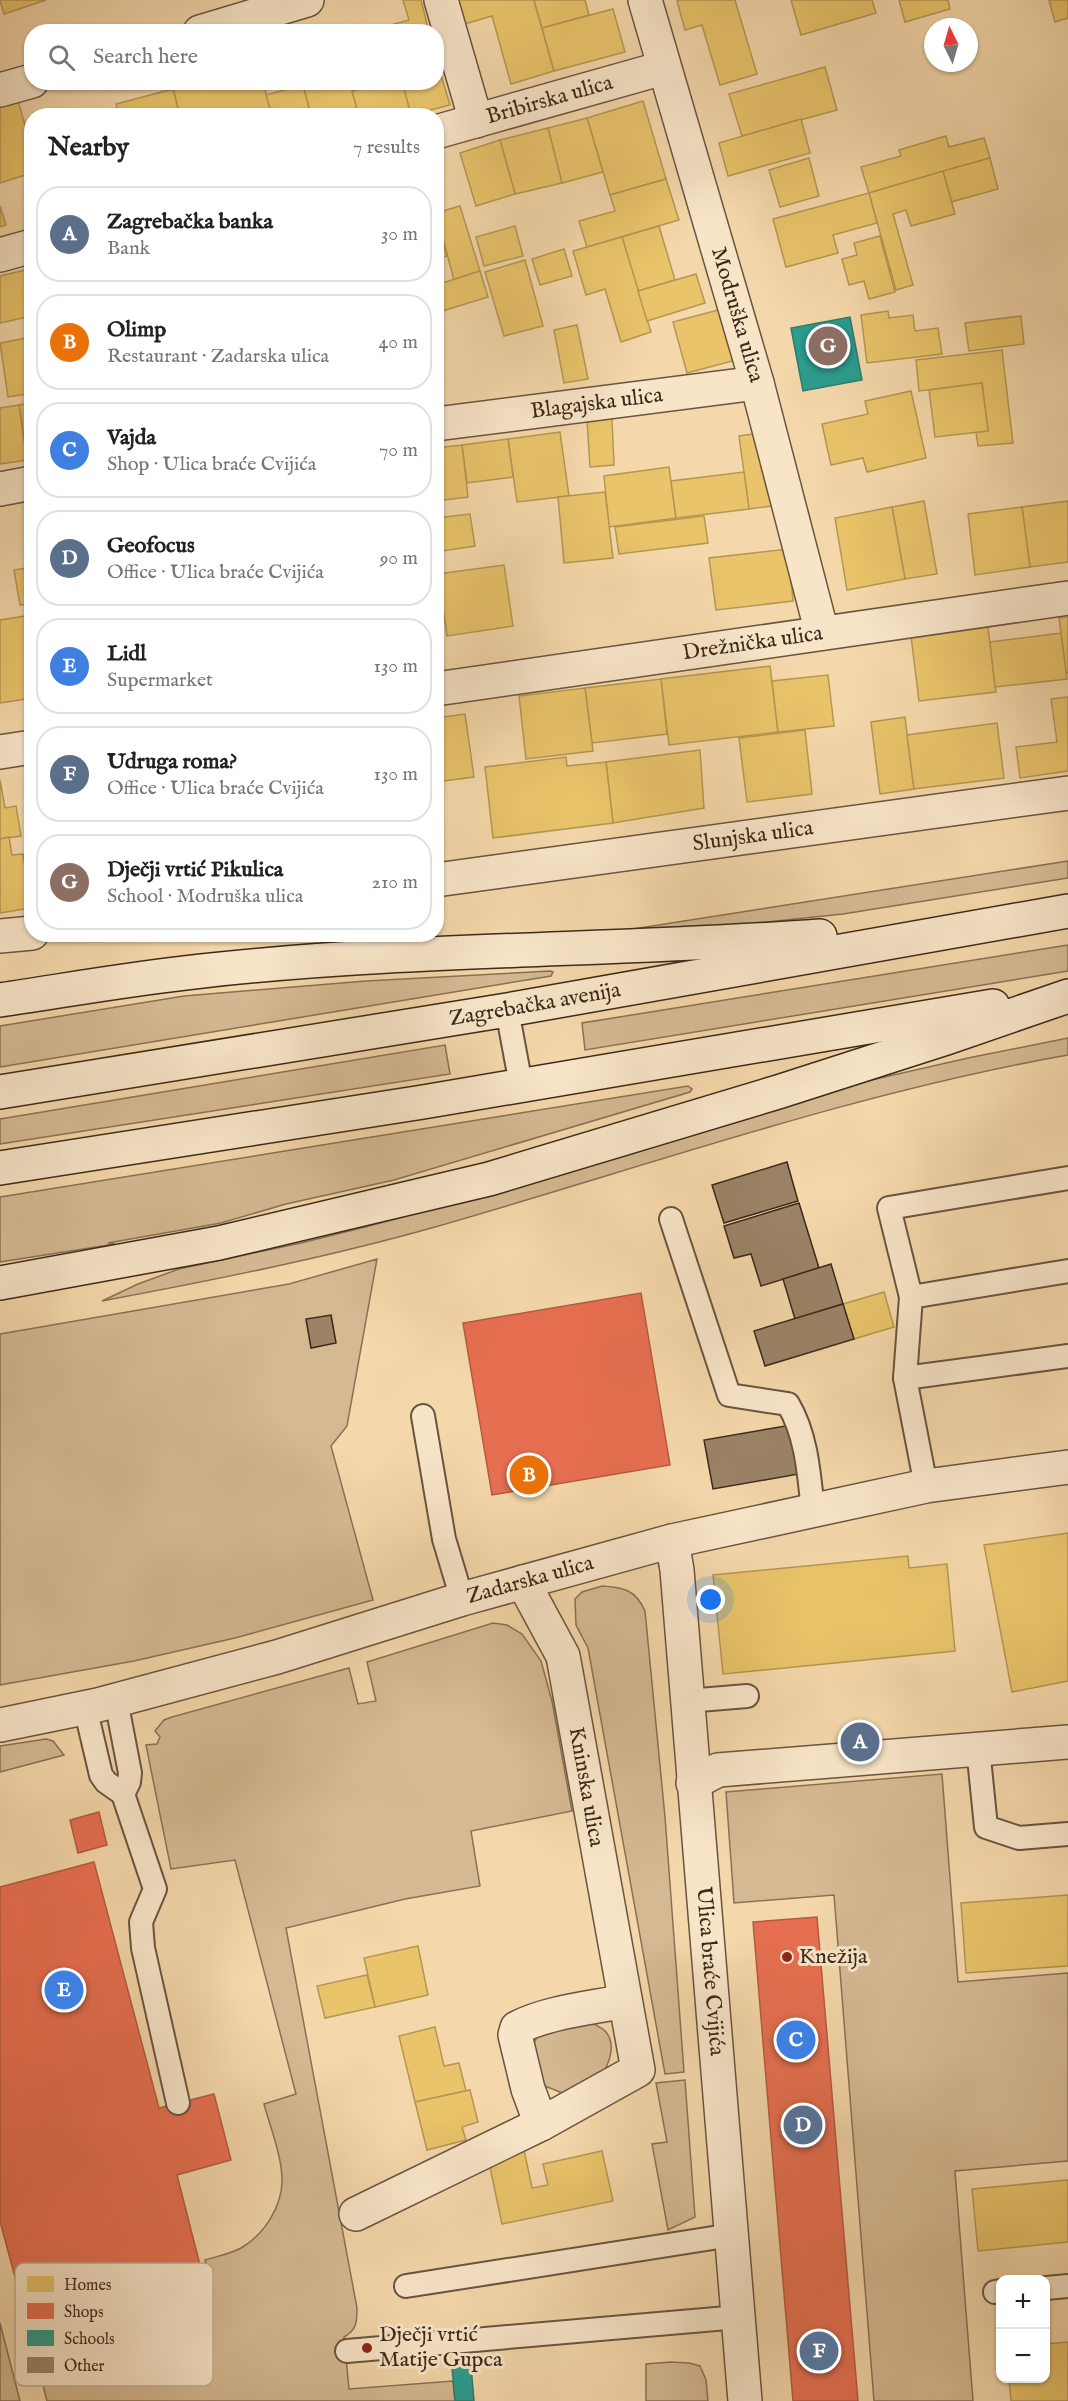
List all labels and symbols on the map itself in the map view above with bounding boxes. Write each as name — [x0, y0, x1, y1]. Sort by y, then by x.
north arrow — [924, 18, 978, 72]
street label: Bribirska ulica — [483, 69, 616, 131]
street label: Modruška ulica — [704, 244, 770, 386]
pin: G — [808, 324, 848, 368]
street label: Blagajska ulica — [529, 381, 665, 426]
street label: Drežnička ulica — [681, 619, 825, 667]
street label: Slunjska ulica — [691, 814, 816, 859]
street label: Zagrebačka avenija — [447, 976, 623, 1033]
pin: B — [510, 1452, 548, 1498]
street label: Zadarska ulica — [464, 1549, 597, 1611]
your location — [696, 1585, 725, 1614]
pin: A — [840, 1720, 880, 1764]
street label: Kninska ulica — [562, 1725, 610, 1850]
street label: Ulica braće Cvijića — [689, 1886, 731, 2057]
place label: Knežija — [799, 1943, 868, 1971]
marker: Knežija — [780, 1950, 794, 1964]
pin: E — [44, 1968, 84, 2012]
pin: C — [776, 2018, 816, 2062]
pin: D — [784, 2102, 822, 2148]
legend — [15, 2263, 213, 2386]
text: Homes — [64, 2276, 112, 2296]
text: Shops — [64, 2303, 104, 2323]
place label: Dječji vrtić Matije Gupca — [379, 2321, 503, 2374]
pin: F — [800, 2328, 838, 2374]
text: Schools — [64, 2330, 115, 2350]
marker: Dječji vrtić Matije Gupca — [360, 2341, 374, 2355]
text: Other — [64, 2357, 105, 2377]

